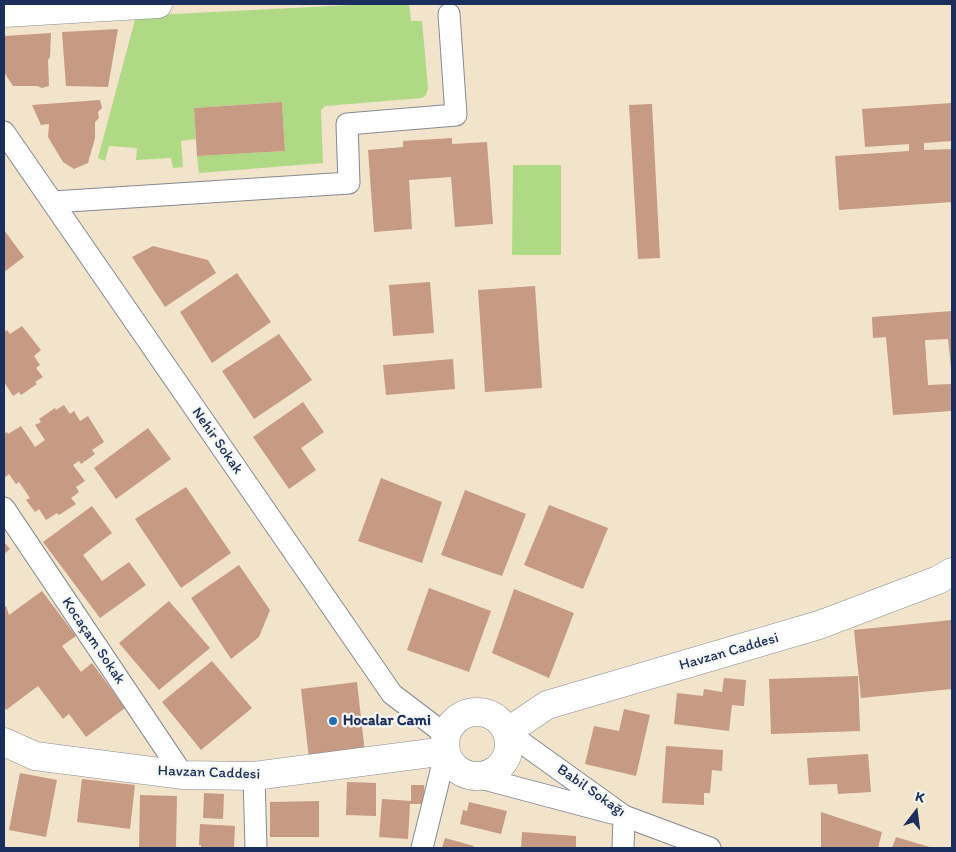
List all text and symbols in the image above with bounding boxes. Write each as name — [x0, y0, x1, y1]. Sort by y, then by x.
street label: Nehir Sokak — [188, 404, 246, 478]
street label: Kocaçam Sokak — [57, 594, 129, 688]
street label: Havzan Caddesi — [677, 629, 781, 675]
place label: Hocalar Cami — [343, 712, 431, 730]
marker: Hocalar Cami — [327, 715, 339, 727]
street label: Babil Sokağı — [553, 761, 629, 821]
street label: Havzan Caddesi — [157, 762, 261, 784]
north arrow — [891, 787, 941, 837]
text: K — [913, 788, 927, 806]

